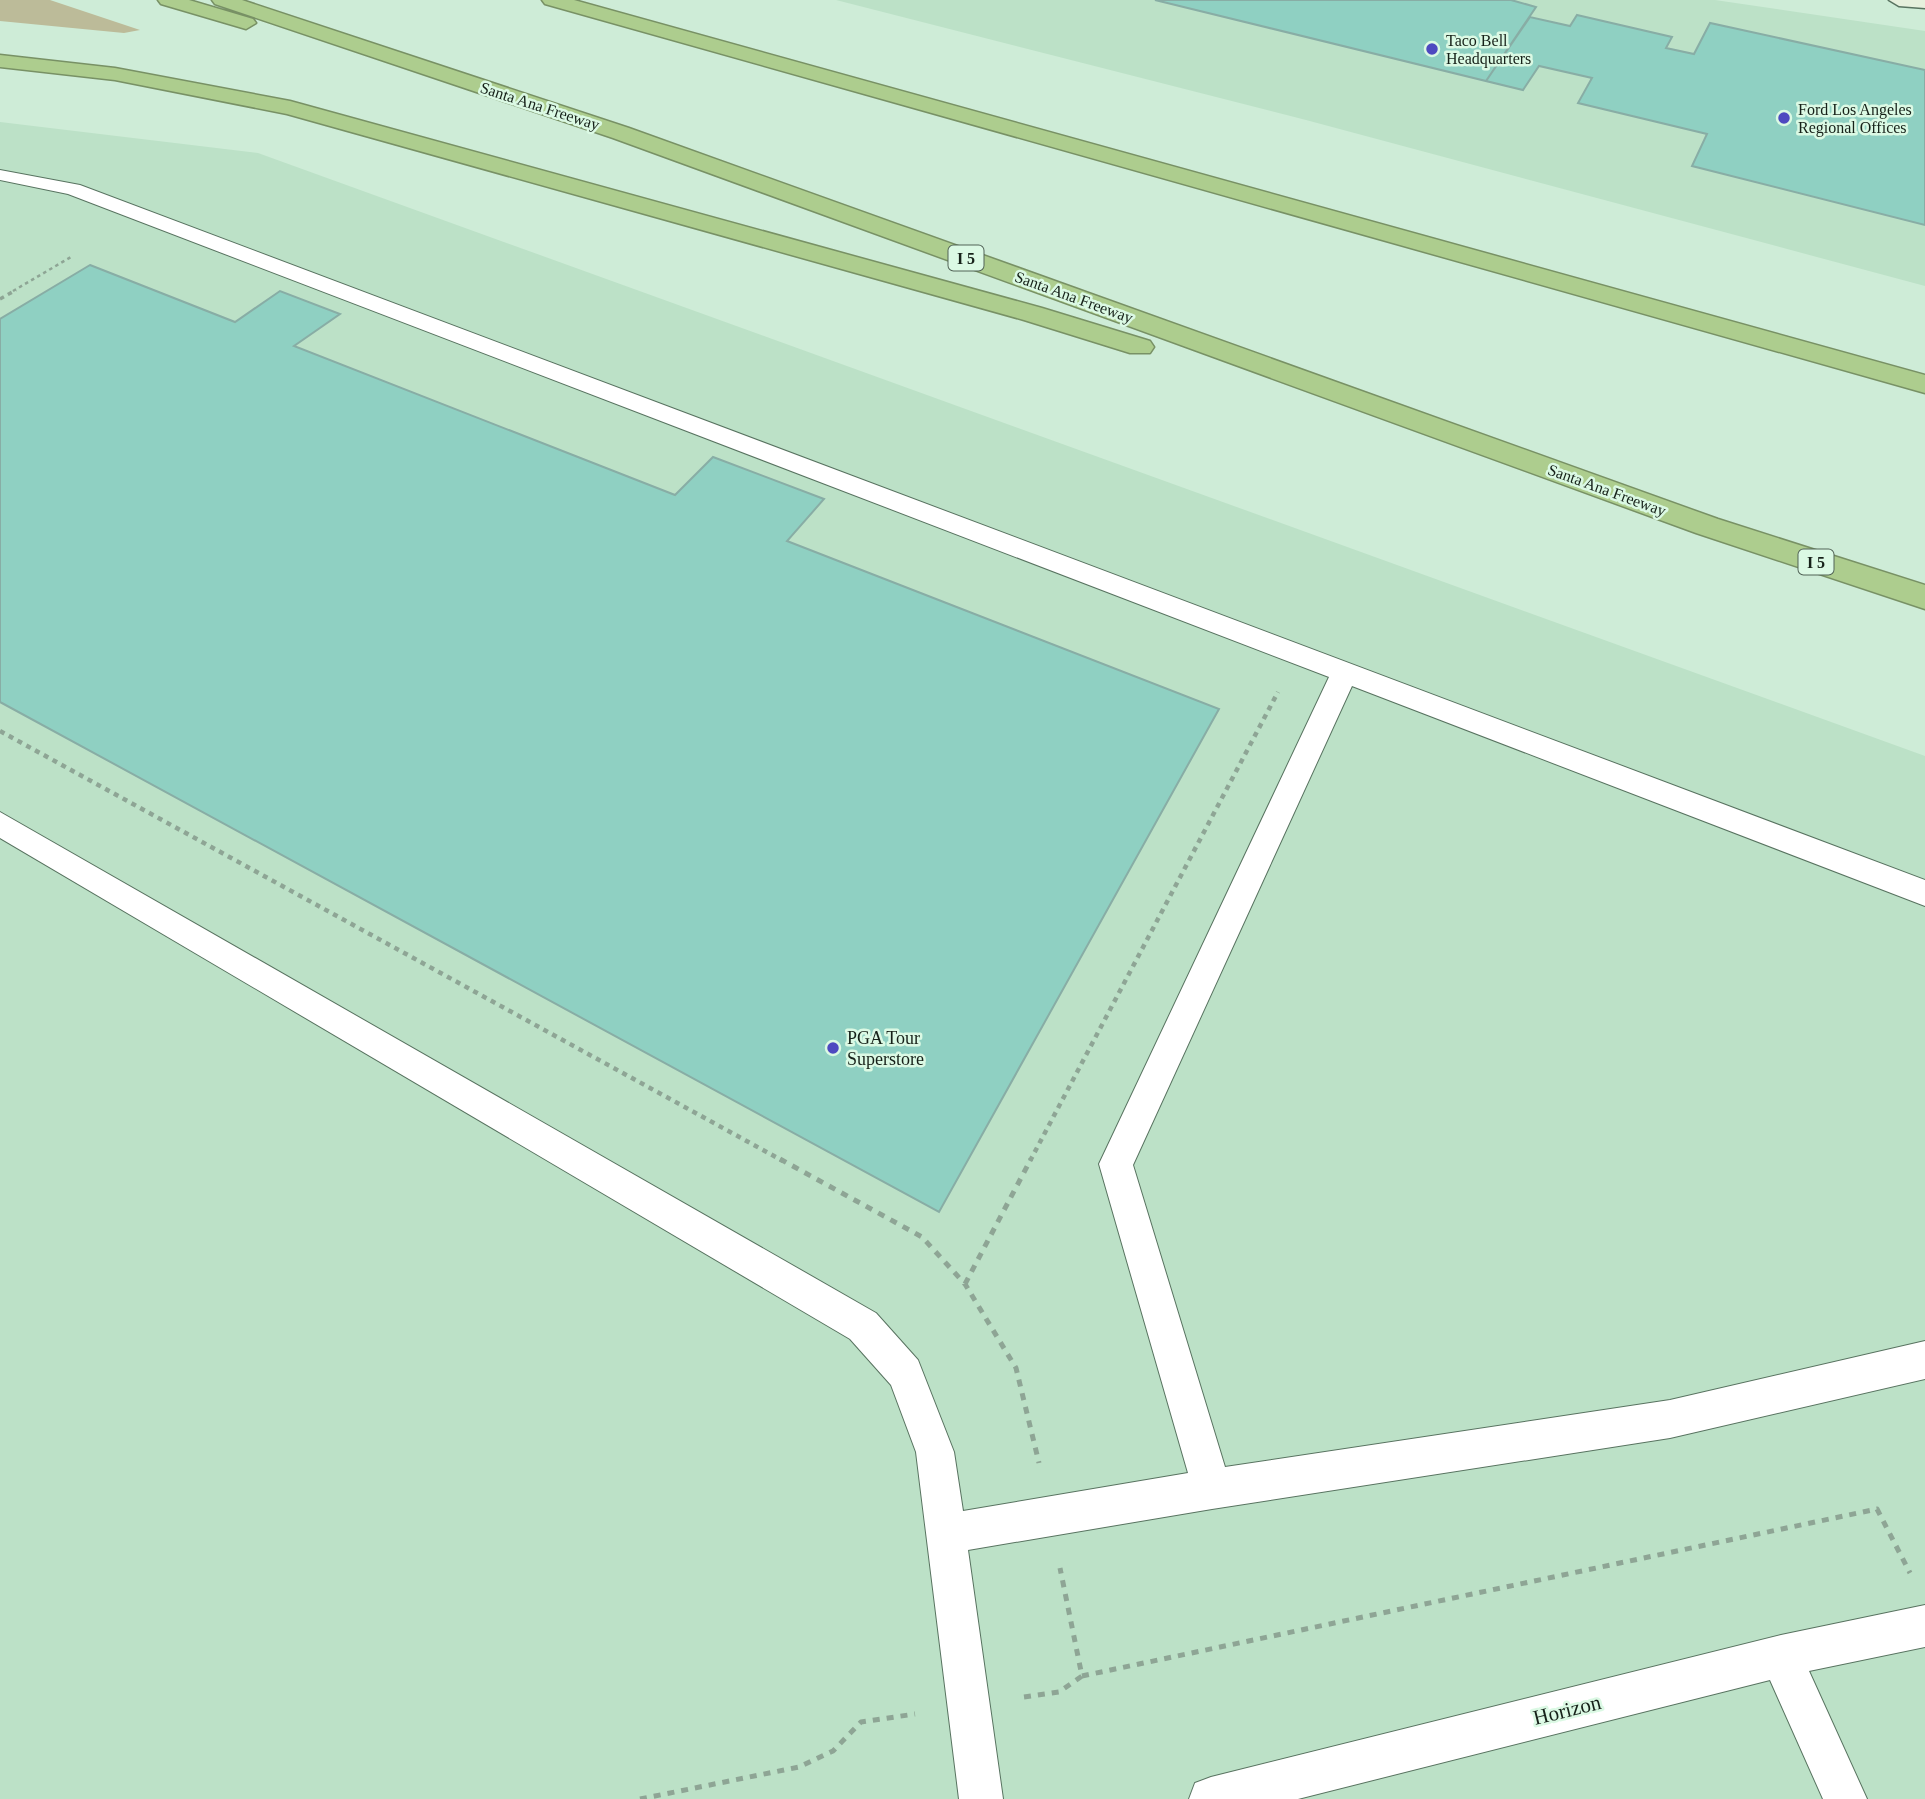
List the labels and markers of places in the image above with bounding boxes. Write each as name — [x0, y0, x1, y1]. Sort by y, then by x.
place label: Taco Bell Headquarters — [1446, 32, 1531, 68]
marker: Taco Bell Headquarters — [1424, 41, 1440, 57]
place label: Ford Los Angeles Regional Offices — [1798, 101, 1912, 137]
marker: Ford Los Angeles Regional Offices — [1776, 110, 1792, 126]
place label: PGA Tour Superstore — [847, 1028, 924, 1069]
marker: PGA Tour Superstore — [825, 1040, 841, 1056]

